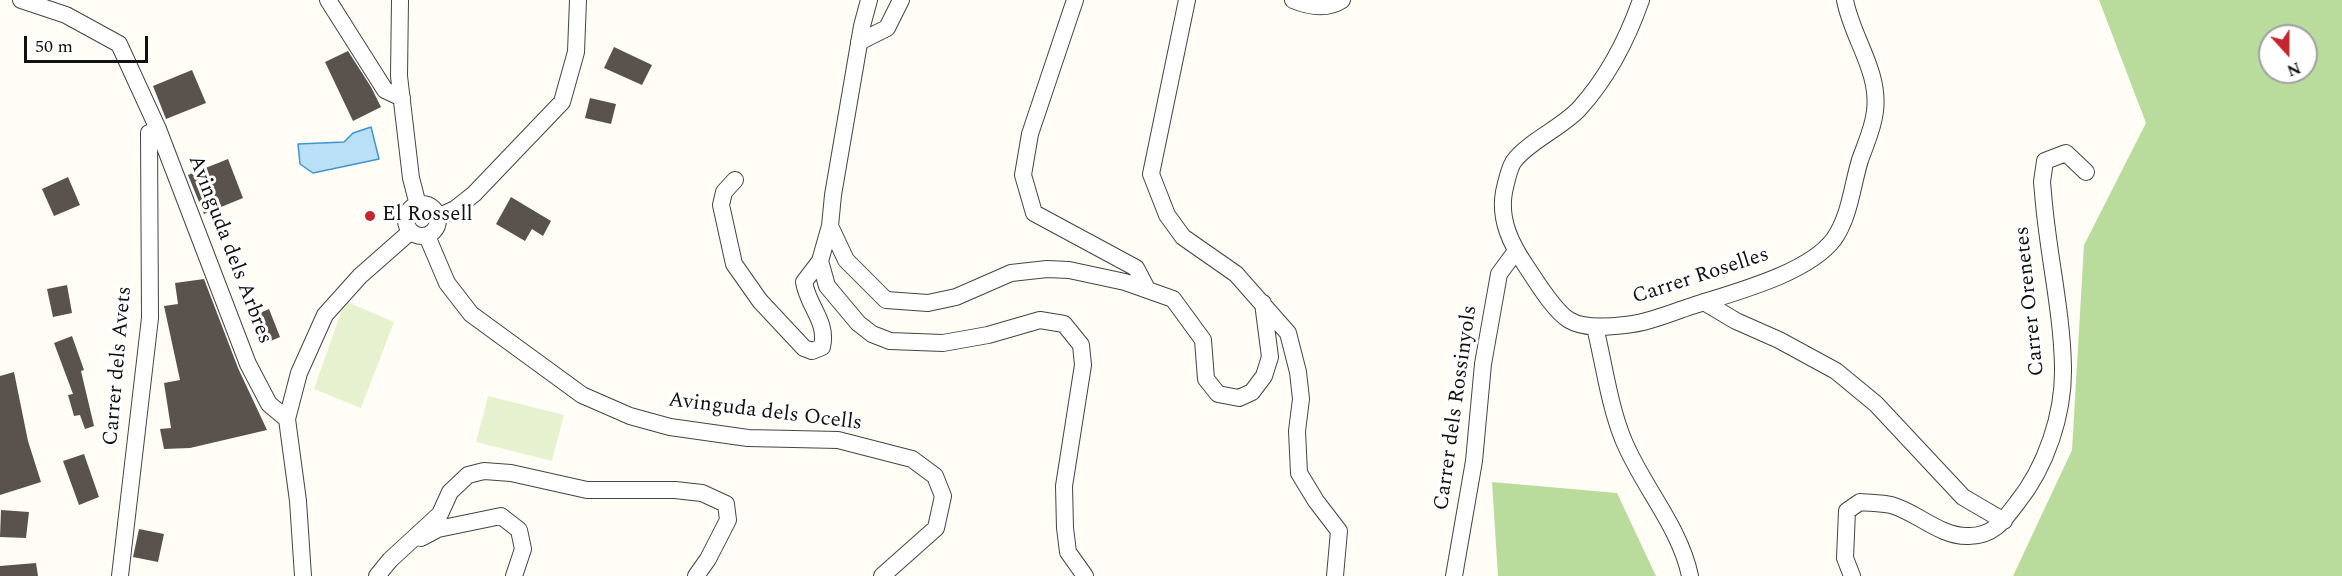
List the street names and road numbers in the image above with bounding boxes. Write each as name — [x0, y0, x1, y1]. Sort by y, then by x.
street label: Avinguda dels Arbres — [181, 152, 277, 348]
street label: Carrer Orenetes — [2011, 225, 2051, 377]
street label: Carrer Roselles — [1630, 243, 1772, 311]
street label: Carrer dels Avets — [99, 285, 139, 447]
street label: Carrer dels Rossinyols — [1430, 304, 1484, 512]
street label: Avinguda dels Ocells — [667, 389, 863, 437]

